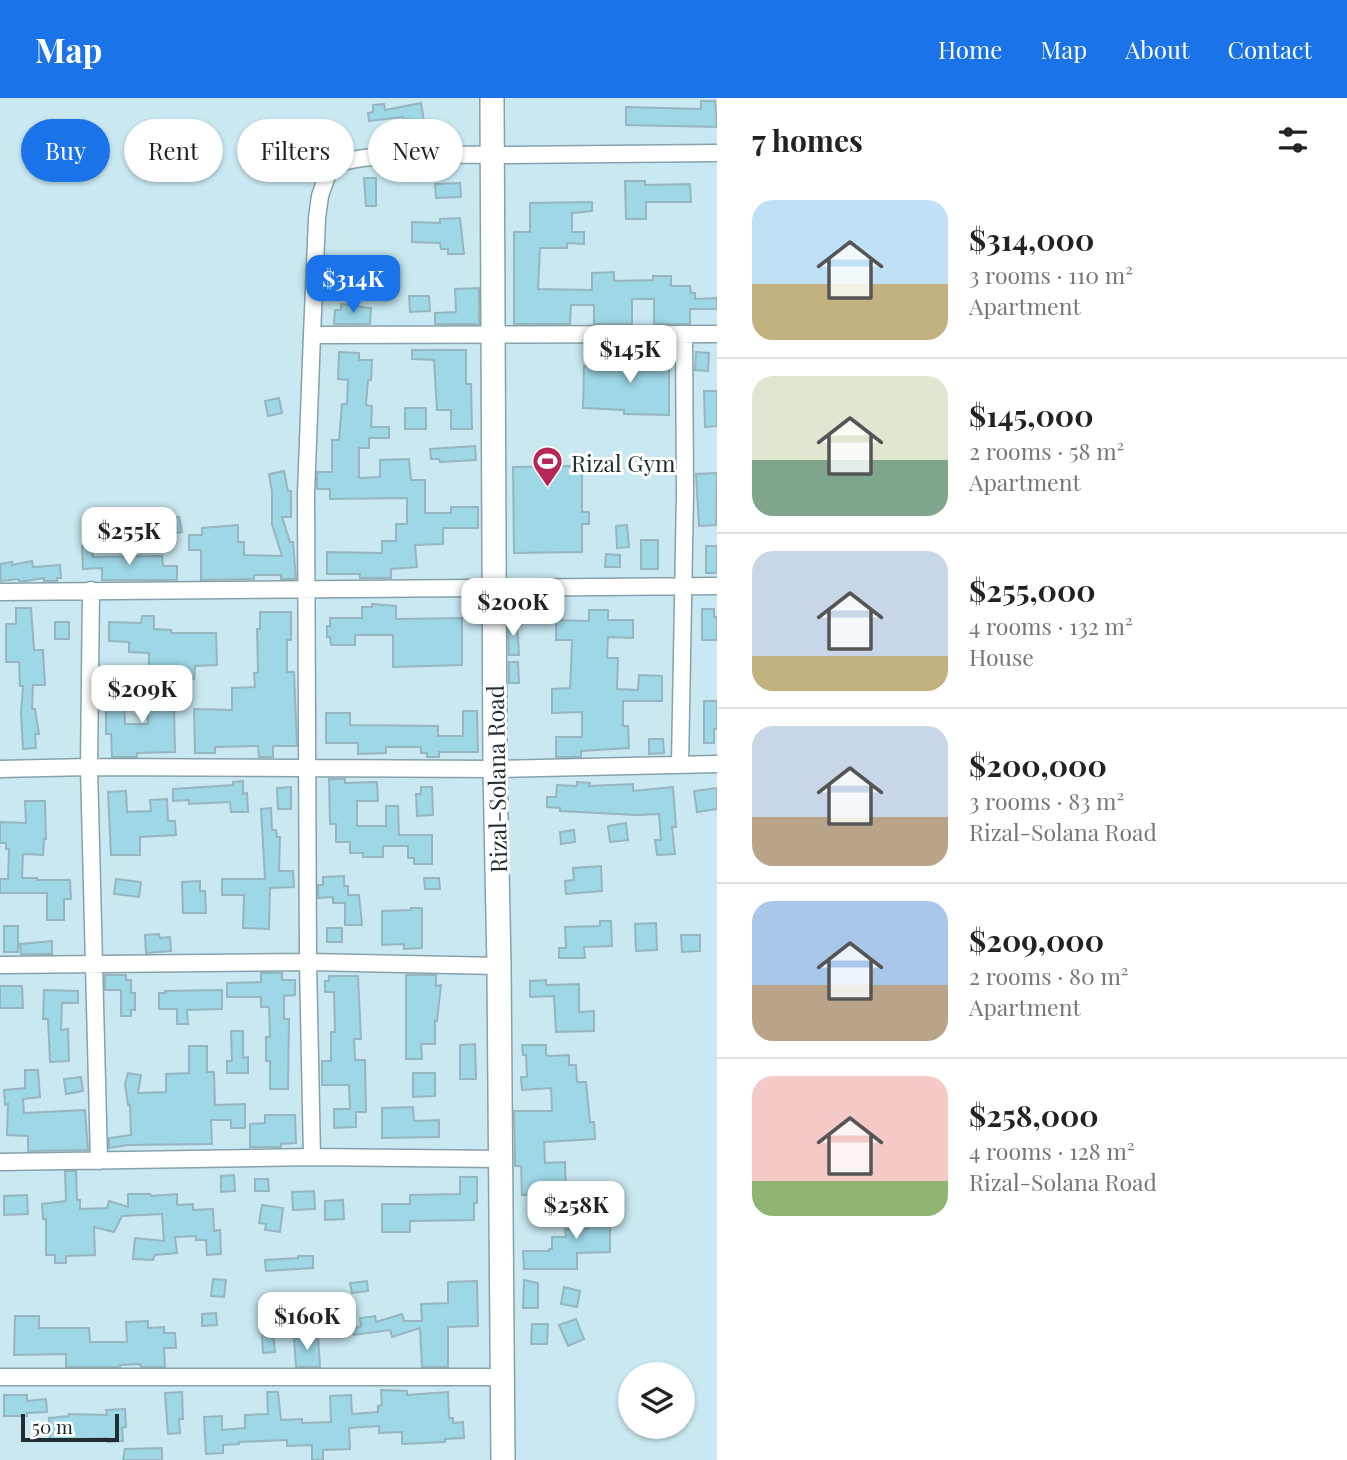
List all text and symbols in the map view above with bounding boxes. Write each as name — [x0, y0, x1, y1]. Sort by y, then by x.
text: Map — [35, 27, 102, 71]
text: Home — [938, 33, 1002, 65]
text: Map — [1040, 33, 1087, 65]
text: About — [1125, 33, 1189, 65]
text: Contact — [1227, 33, 1312, 65]
chip: Buy — [21, 119, 110, 182]
chip: Rent — [124, 119, 223, 182]
chip: Filters — [237, 119, 354, 182]
chip: New — [368, 119, 463, 182]
text: 7 homes — [752, 120, 863, 160]
icon: filters — [1274, 121, 1312, 159]
text: $314,000 — [969, 219, 1094, 259]
icon: home — [808, 228, 892, 312]
pin: $314K — [304, 256, 402, 315]
text: 3 rooms · 110 m² — [969, 259, 1133, 290]
text: $314K — [322, 262, 384, 293]
text: Apartment — [969, 290, 1081, 321]
pin: $145K — [581, 326, 679, 385]
text: $145K — [599, 332, 661, 363]
text: $145,000 — [969, 395, 1094, 435]
icon: home — [808, 404, 892, 488]
text: 2 rooms · 58 m² — [969, 435, 1124, 466]
sports icon: Rizal Gym — [531, 445, 565, 489]
place label: Rizal Gym — [571, 447, 676, 478]
text: Apartment — [969, 466, 1081, 497]
pin: $255K — [80, 508, 178, 567]
text: $255K — [98, 514, 160, 545]
text: $255,000 — [969, 570, 1096, 610]
pin: $200K — [464, 578, 562, 638]
icon: home — [808, 579, 892, 663]
text: $200K — [477, 585, 549, 616]
text: 4 rooms · 132 m² — [969, 610, 1133, 641]
text: House — [969, 641, 1034, 672]
pin: $209K — [93, 666, 191, 725]
text: $209K — [107, 672, 177, 703]
street label: Rizal-Solana Road — [479, 685, 513, 873]
text: $200,000 — [969, 745, 1107, 785]
icon: home — [808, 754, 892, 838]
text: 3 rooms · 83 m² — [969, 785, 1124, 816]
text: Rizal-Solana Road — [969, 816, 1157, 847]
text: $209,000 — [969, 920, 1104, 960]
icon: home — [808, 929, 892, 1013]
text: 2 rooms · 80 m² — [969, 960, 1129, 991]
text: Apartment — [969, 991, 1081, 1022]
text: $258,000 — [969, 1095, 1099, 1135]
icon: home — [808, 1104, 892, 1188]
text: 4 rooms · 128 m² — [969, 1135, 1135, 1166]
text: Rizal-Solana Road — [969, 1166, 1157, 1197]
pin: $258K — [527, 1182, 625, 1241]
text: $258K — [543, 1188, 609, 1219]
pin: $160K — [258, 1292, 356, 1352]
text: $160K — [274, 1299, 340, 1330]
map controls — [618, 1362, 695, 1439]
button: layers — [618, 1362, 695, 1439]
scale bar — [21, 1411, 119, 1443]
text: 50 m — [32, 1413, 73, 1439]

